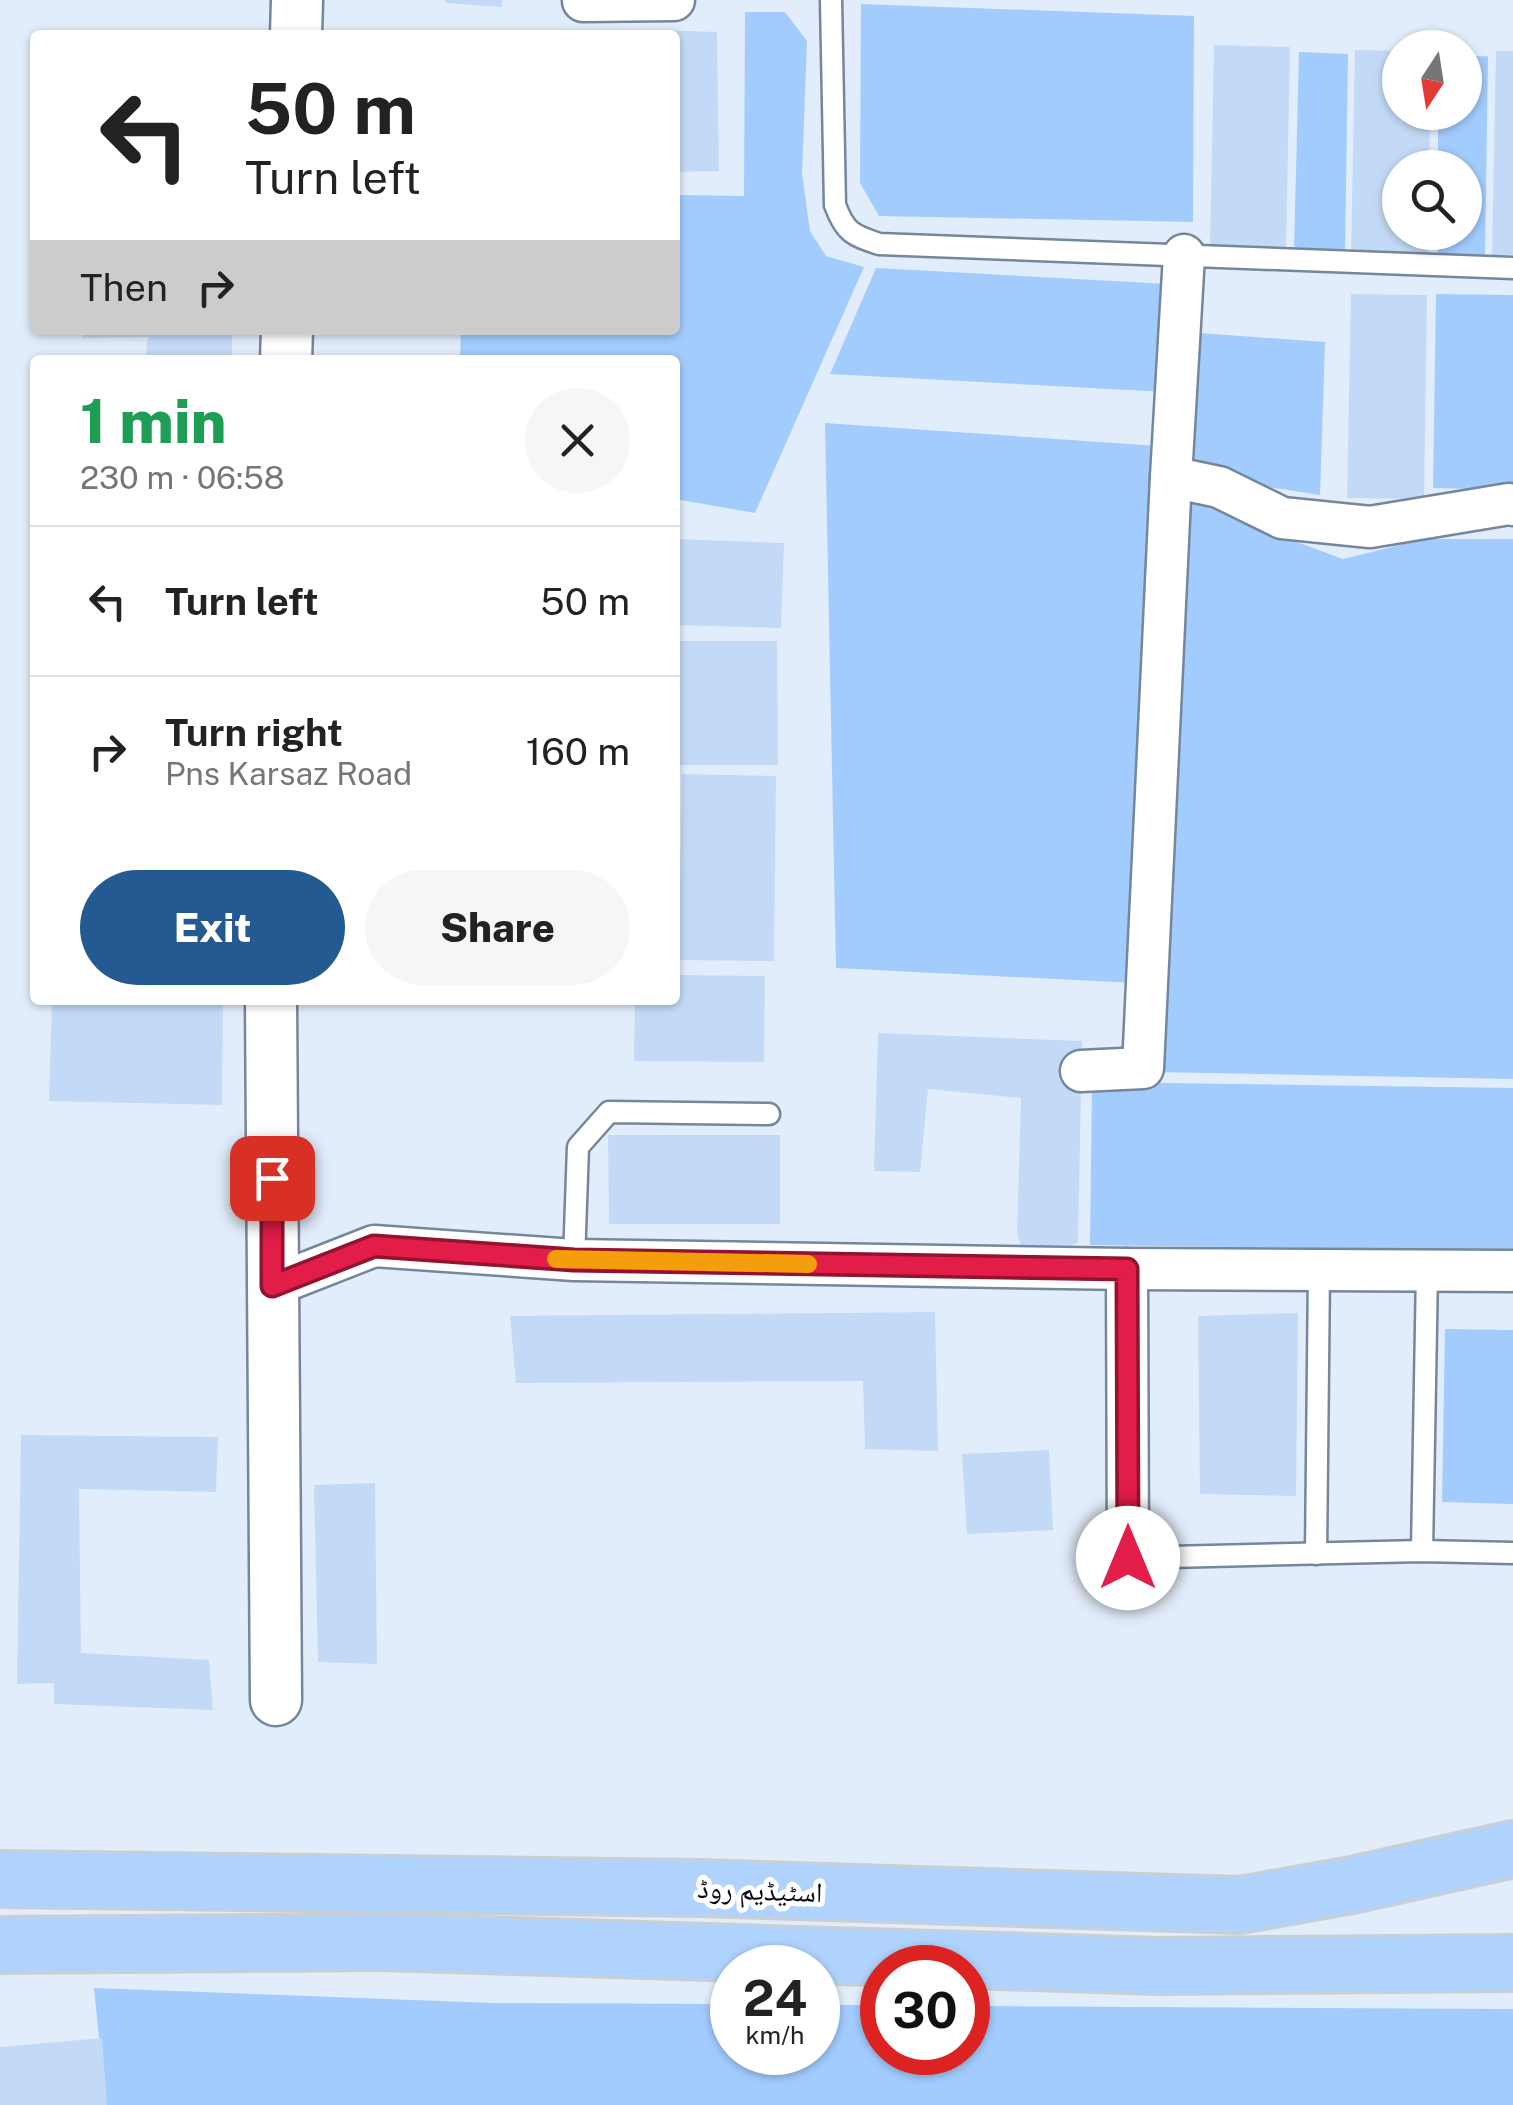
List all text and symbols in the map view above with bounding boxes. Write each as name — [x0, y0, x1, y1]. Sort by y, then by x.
north arrow — [1382, 30, 1482, 130]
map controls — [1382, 30, 1482, 250]
text: 50 m — [245, 67, 416, 150]
icon: left — [80, 70, 210, 200]
button: search — [1382, 150, 1482, 250]
text: Turn left — [245, 151, 421, 204]
icon: right — [188, 260, 243, 315]
text: Then — [80, 265, 168, 310]
text: 1 min — [80, 386, 227, 457]
button: close — [525, 388, 630, 493]
text: 230 m · 06:58 — [80, 459, 284, 496]
icon: left — [80, 574, 135, 629]
text: Turn left — [165, 579, 319, 624]
text: 50 m — [540, 579, 630, 624]
text: Turn right — [165, 710, 343, 755]
icon: right — [80, 724, 135, 779]
text: 160 m — [526, 729, 630, 774]
text: Pns Karsaz Road — [165, 755, 412, 792]
button: Exit — [80, 870, 345, 985]
button: Share — [365, 870, 630, 985]
pin — [230, 1136, 315, 1221]
icon: arrive — [245, 1151, 300, 1206]
position arrow — [1076, 1506, 1180, 1610]
street label: اسٹیڈیم روڈ — [697, 1871, 823, 1911]
speed limit sign: 30 — [860, 1945, 990, 2075]
text: 24 — [743, 1968, 807, 2027]
text: km/h — [746, 2020, 804, 2050]

